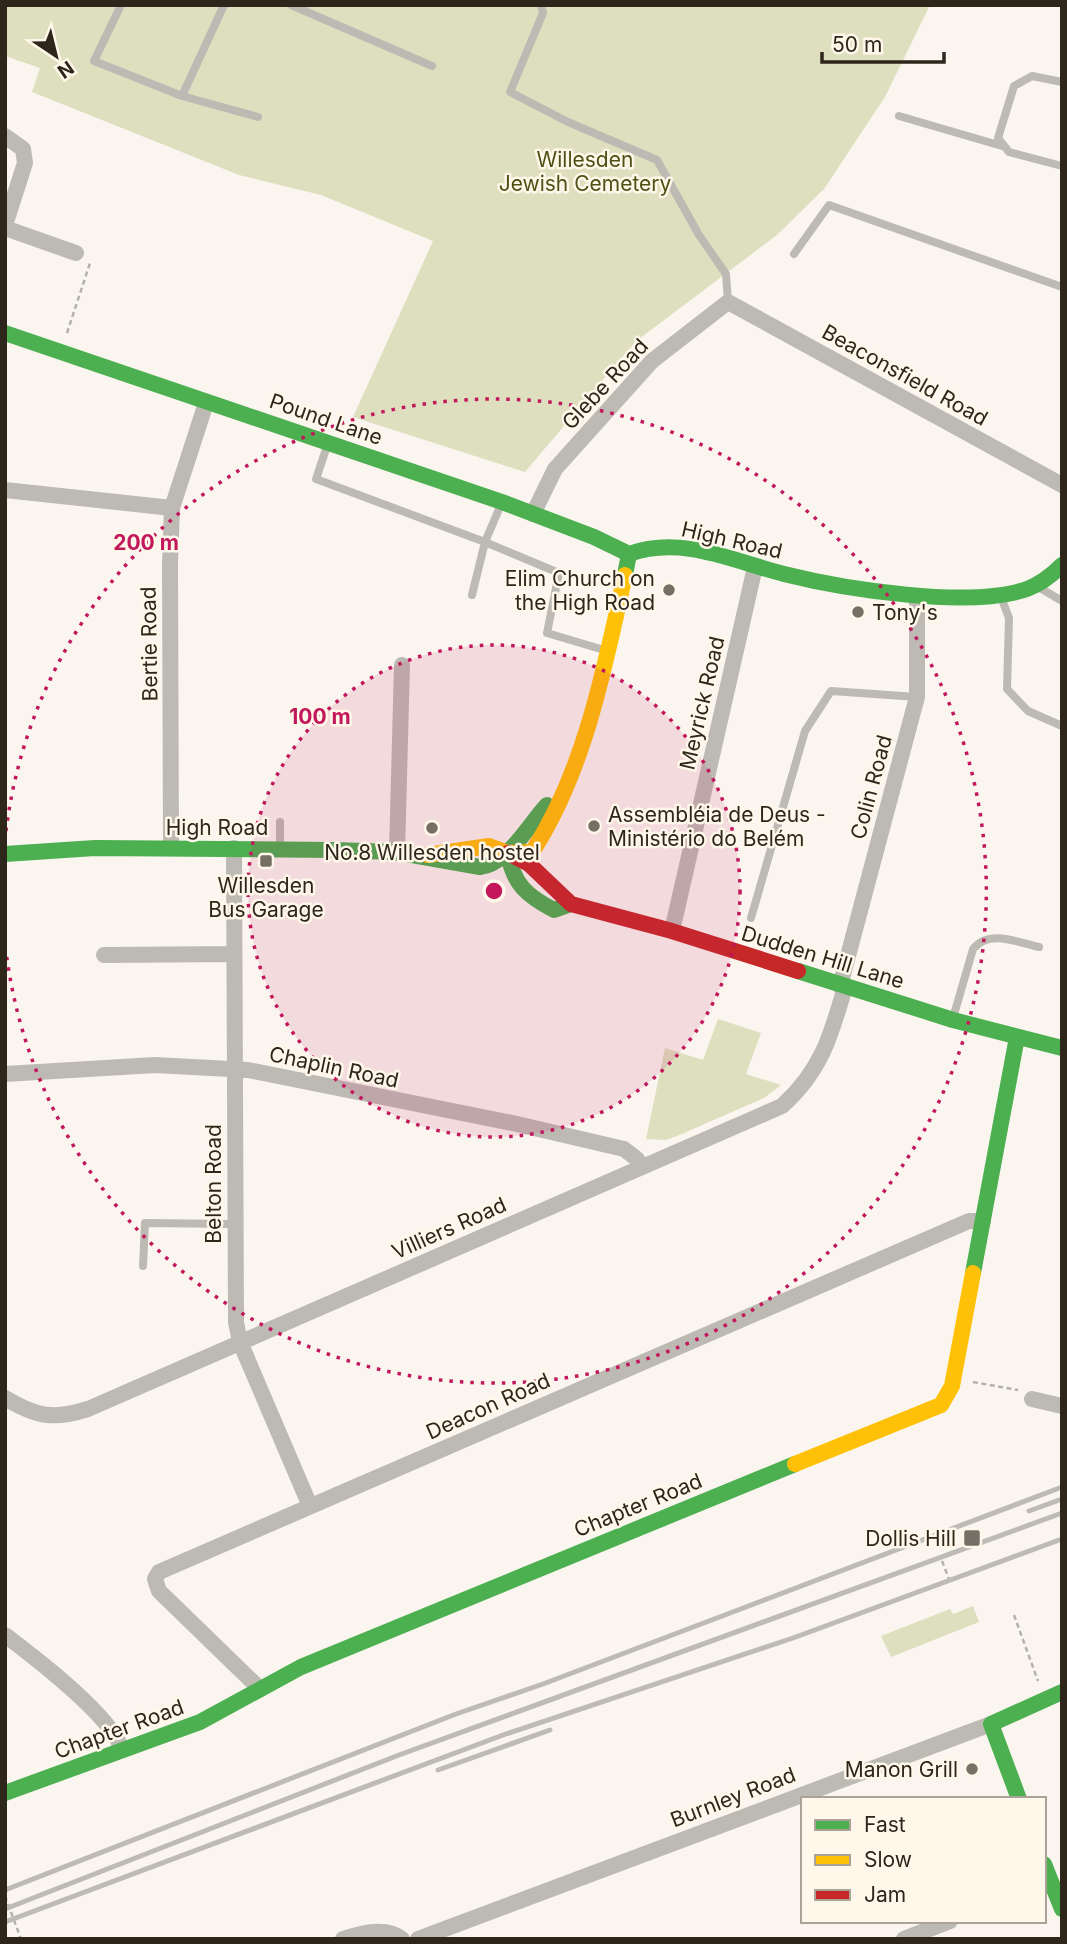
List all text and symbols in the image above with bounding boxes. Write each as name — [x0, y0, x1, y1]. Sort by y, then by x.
north arrow — [21, 21, 91, 91]
scale bar — [822, 21, 944, 65]
text: 50 m — [832, 32, 882, 57]
text: N — [53, 56, 78, 83]
park label: Willesden Jewish Cemetery — [499, 147, 672, 196]
street label: Beaconsfield Road — [818, 319, 992, 431]
street label: Glebe Road — [557, 334, 653, 434]
street label: Pound Lane — [266, 388, 386, 450]
street label: High Road — [679, 516, 785, 564]
text: 200 m — [113, 530, 179, 555]
place label: Elim Church on the High Road — [505, 566, 655, 615]
marker: Elim Church on the High Road — [661, 582, 677, 598]
street label: Bertie Road — [135, 586, 163, 702]
place label: Tony's — [872, 600, 938, 625]
marker: Tony's — [850, 604, 866, 620]
street label: Meyrick Road — [675, 634, 729, 772]
text: 100 m — [289, 704, 351, 729]
street label: Colin Road — [845, 732, 897, 842]
place label: Assembléia de Deus - Ministério do Belém — [608, 802, 826, 851]
street label: High Road — [166, 815, 268, 840]
marker: Assembléia de Deus - Ministério do Belém — [586, 818, 602, 834]
marker: No.8 Willesden hostel — [424, 820, 440, 836]
place label: No.8 Willesden hostel — [324, 840, 540, 865]
marker: Willesden Bus Garage — [258, 853, 274, 869]
place label: Willesden Bus Garage — [208, 873, 324, 922]
centre of rings — [482, 879, 506, 903]
street label: Dudden Hill Lane — [739, 920, 907, 994]
street label: Chaplin Road — [267, 1041, 401, 1093]
street label: Belton Road — [201, 1124, 226, 1244]
street label: Villiers Road — [388, 1192, 510, 1264]
street label: Deacon Road — [422, 1368, 554, 1444]
street label: Chapter Road — [570, 1468, 706, 1542]
place label: Dollis Hill — [865, 1526, 956, 1551]
marker: Dollis Hill — [962, 1528, 982, 1548]
street label: Chapter Road — [51, 1694, 187, 1764]
place label: Manon Grill — [845, 1757, 958, 1782]
marker: Manon Grill — [964, 1761, 980, 1777]
street label: Burnley Road — [667, 1762, 799, 1832]
legend — [801, 1797, 1046, 1923]
text: Fast — [864, 1812, 906, 1837]
text: Slow — [864, 1847, 912, 1872]
text: Jam — [864, 1882, 906, 1907]

